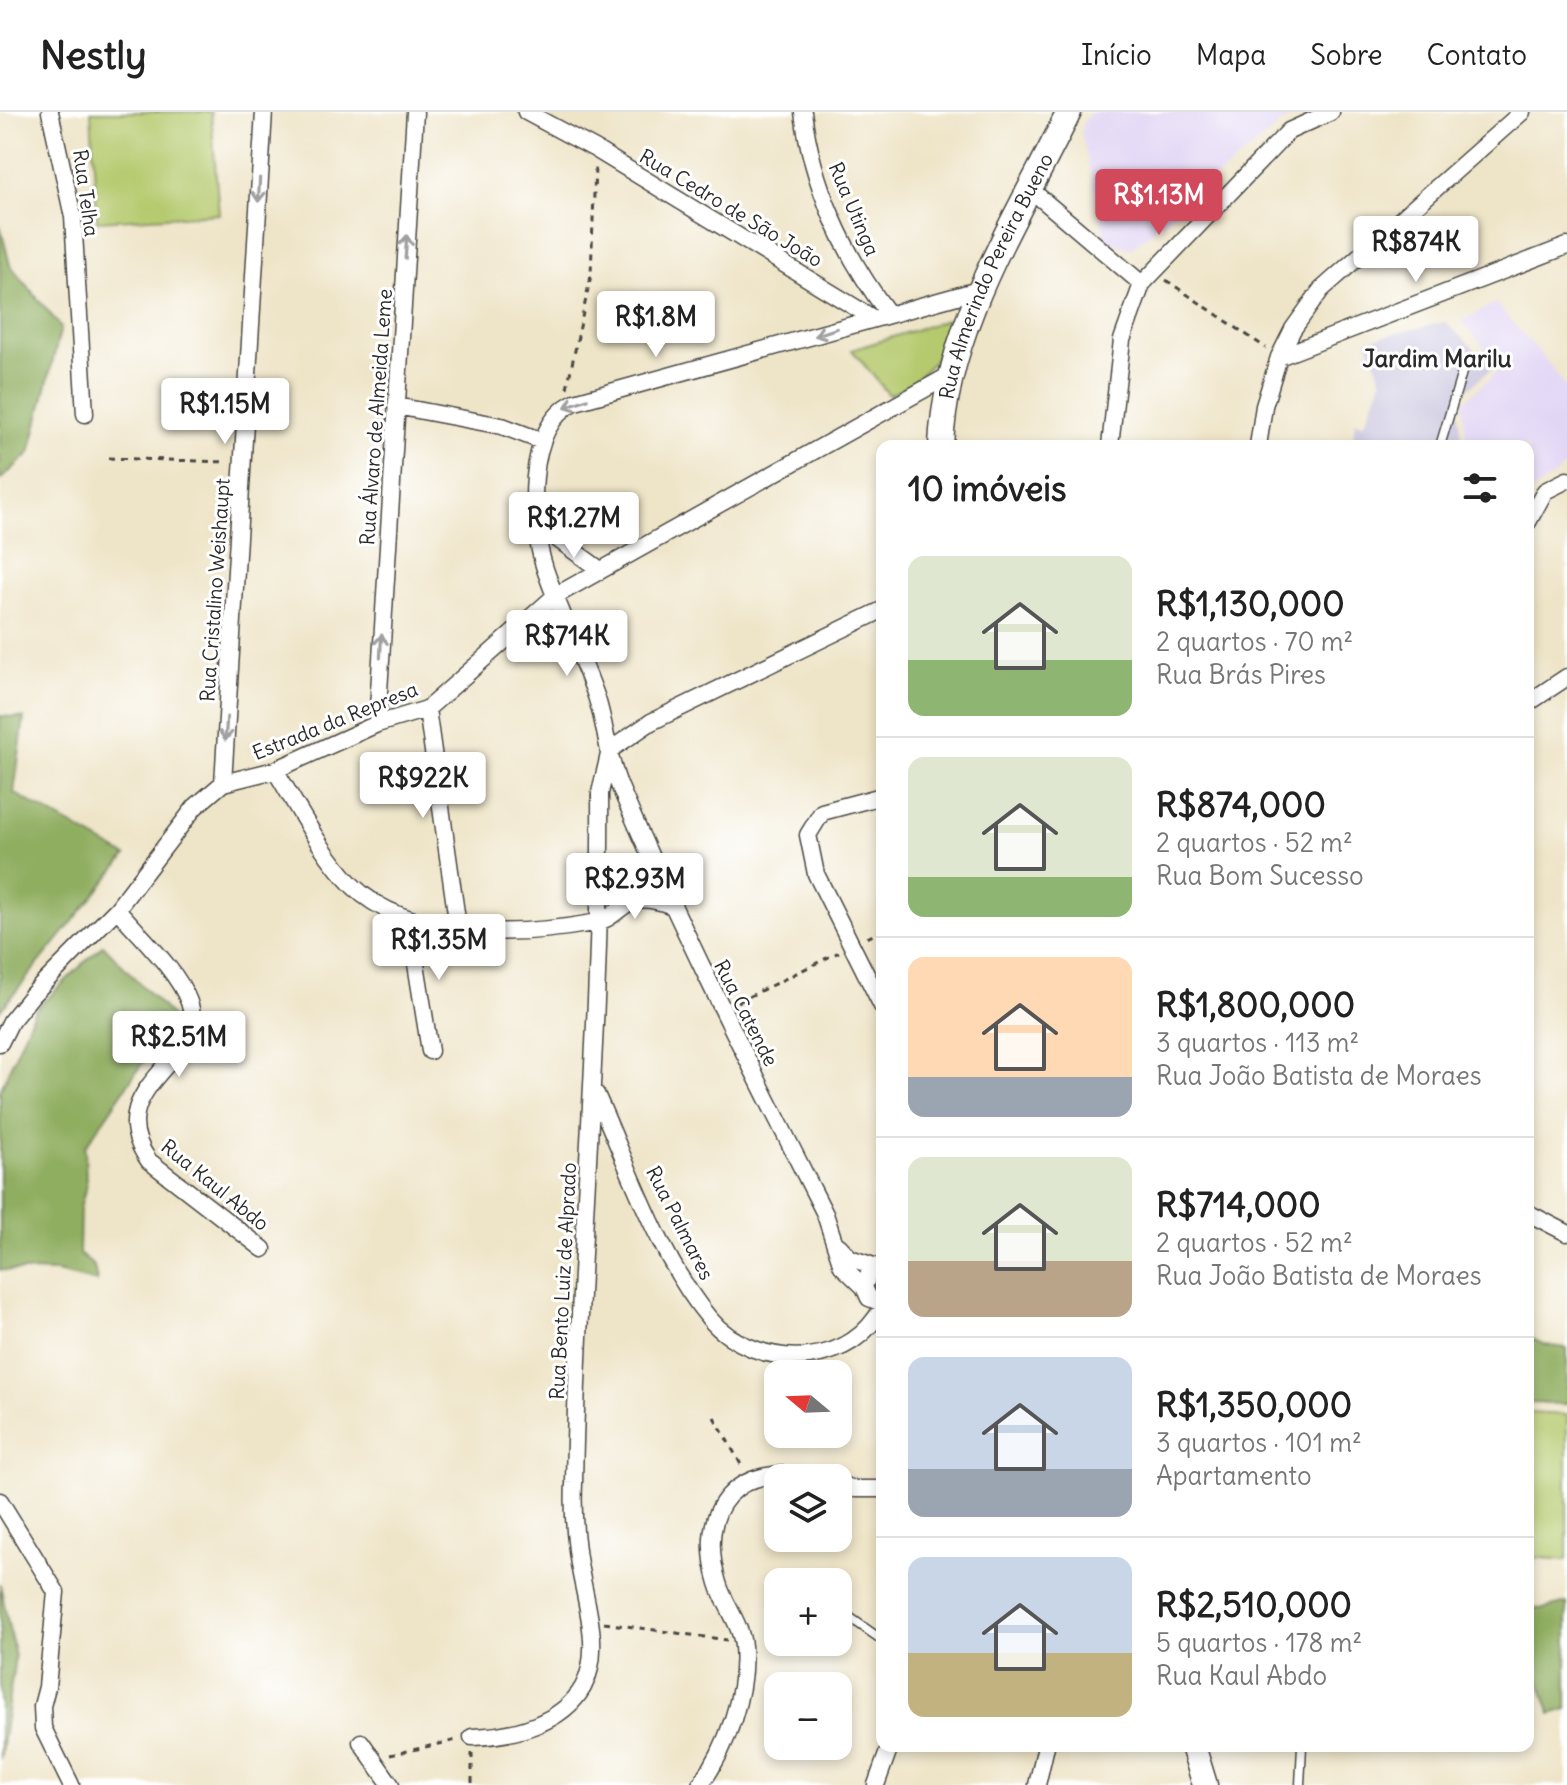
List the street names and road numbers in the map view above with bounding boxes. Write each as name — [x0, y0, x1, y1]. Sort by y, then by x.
street label: Rua Cedro de São João — [635, 143, 827, 272]
street label: Rua Telha — [68, 148, 105, 238]
street label: Rua Almerindo Pereira Bueno — [933, 149, 1058, 401]
street label: Rua Utinga — [824, 158, 885, 259]
street label: Rua Álvaro de Almeida Leme — [354, 288, 397, 546]
street label: Rua Cristalino Weishaupt — [194, 477, 235, 703]
street label: Estrada da Represa — [248, 676, 421, 765]
street label: Rua Catende — [709, 955, 784, 1070]
street label: Rua Kaul Abdo — [156, 1133, 274, 1236]
street label: Rua Bento Luiz de Alprado — [544, 1162, 581, 1400]
street label: Rua Palmares — [641, 1162, 720, 1284]

